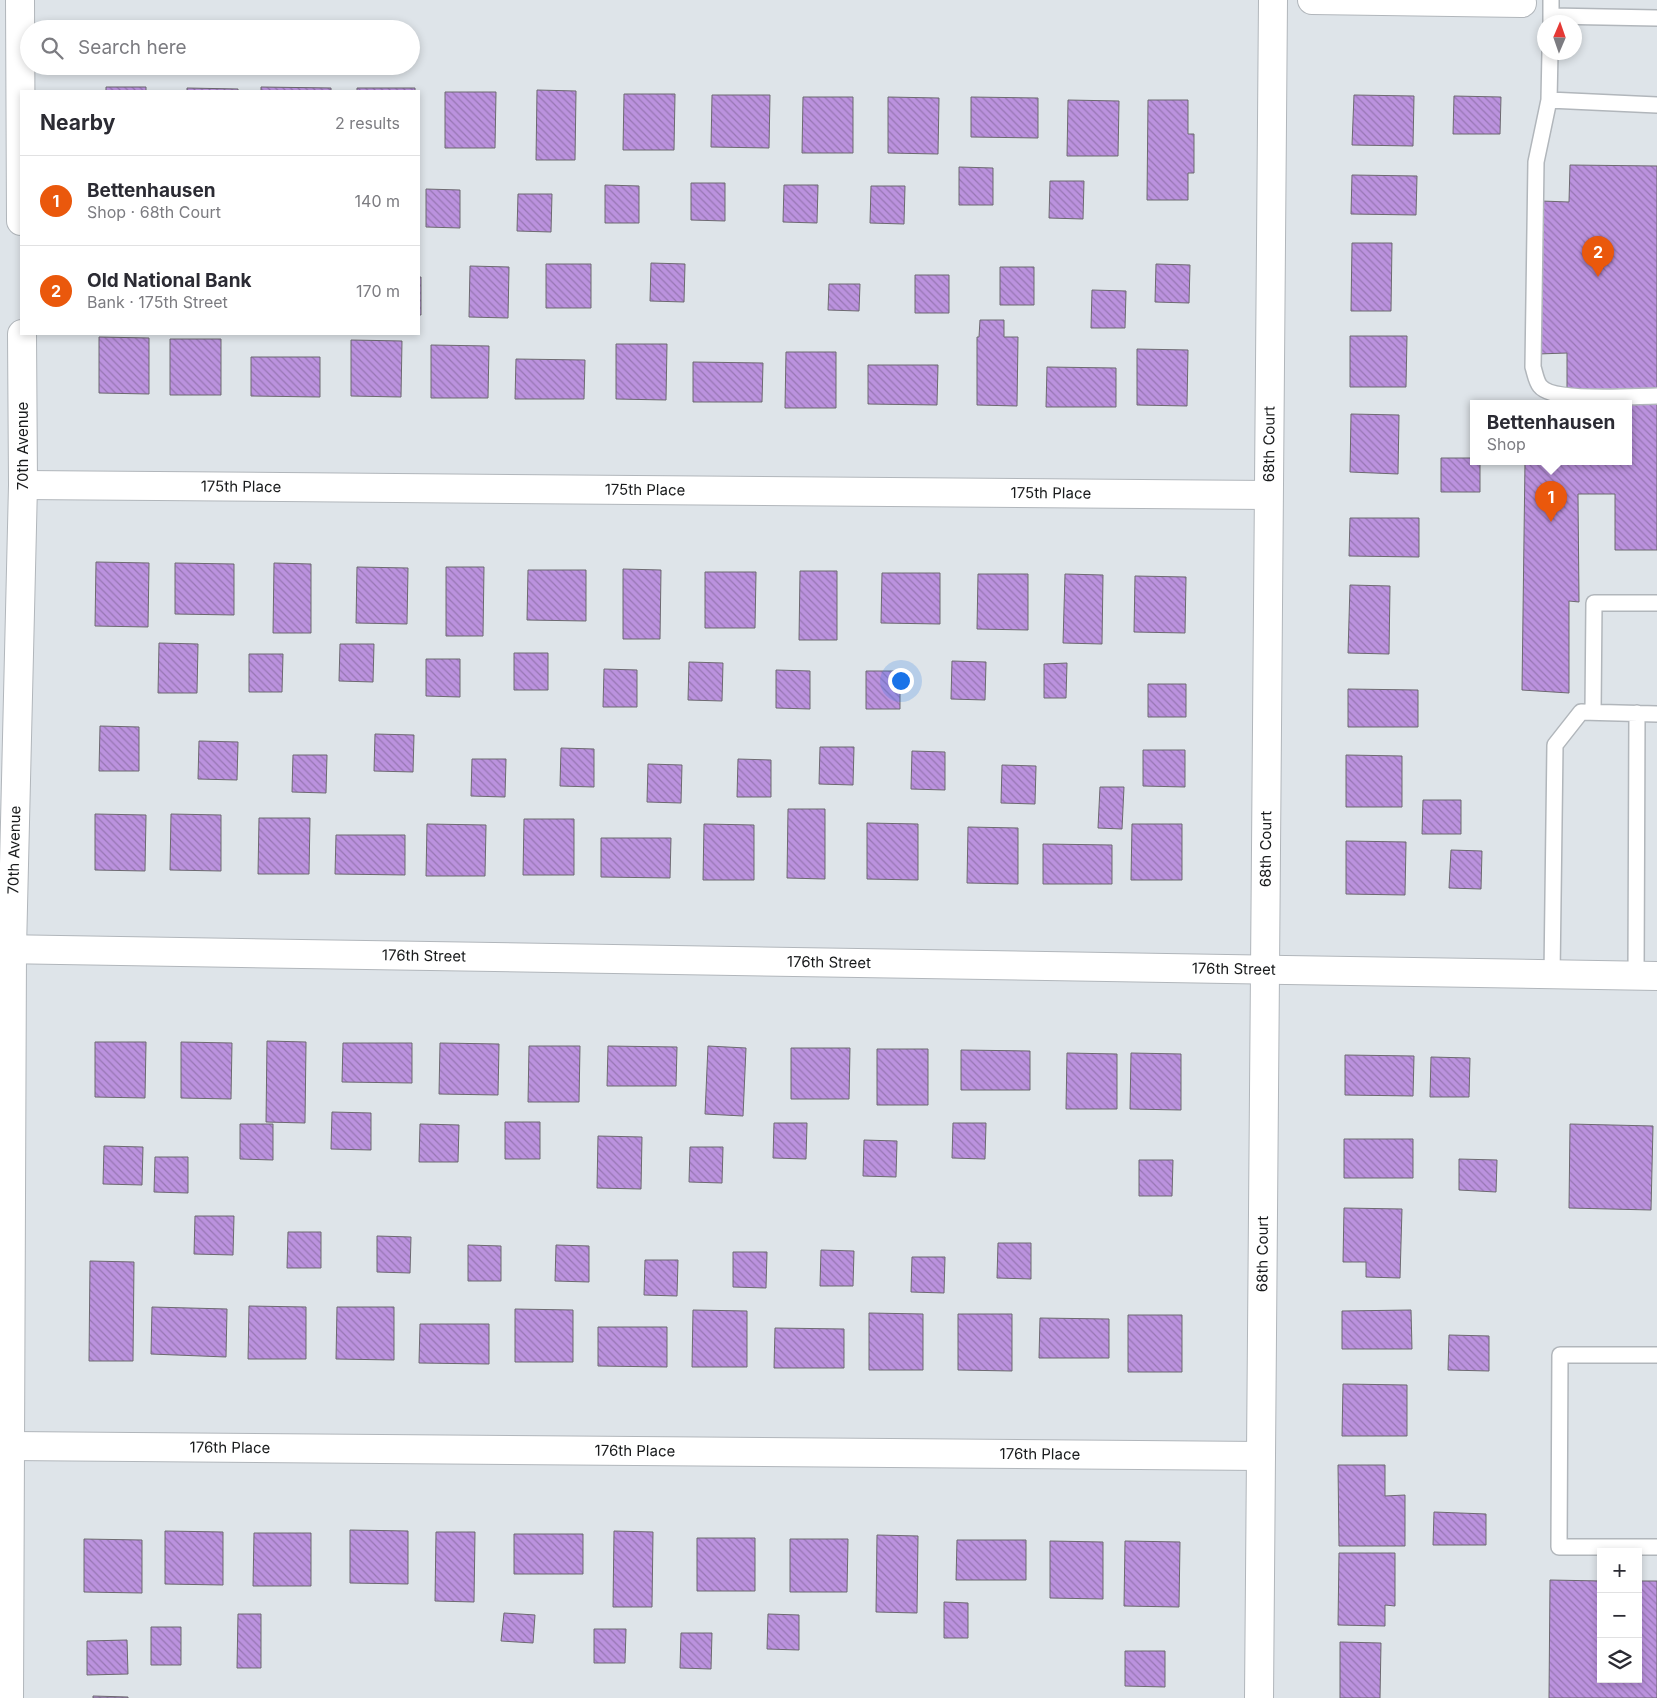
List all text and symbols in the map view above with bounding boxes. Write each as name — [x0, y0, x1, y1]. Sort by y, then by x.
north arrow — [1537, 15, 1582, 60]
search box — [20, 20, 420, 75]
icon: search — [38, 34, 66, 62]
text: Search here — [78, 36, 187, 59]
text: Nearby — [40, 110, 115, 135]
text: 2 results — [335, 113, 400, 133]
text: Bettenhausen — [87, 179, 216, 202]
text: 1 — [53, 191, 59, 211]
text: 140 m — [355, 191, 400, 211]
text: Shop · 68th Court — [87, 202, 221, 222]
pin: 2 — [1582, 236, 1614, 277]
text: Old National Bank — [87, 269, 252, 292]
text: 2 — [51, 281, 61, 301]
text: 170 m — [356, 281, 400, 301]
text: Bank · 175th Street — [87, 292, 228, 312]
popup — [1470, 400, 1632, 465]
street label: 70th Avenue — [13, 402, 32, 490]
street label: 68th Court — [1259, 406, 1279, 482]
text: Bettenhausen — [1487, 411, 1615, 434]
text: Shop — [1487, 434, 1526, 454]
street label: 175th Place — [201, 476, 281, 496]
street label: 175th Place — [605, 480, 685, 499]
pin: 1 — [1535, 481, 1567, 522]
street label: 175th Place — [1011, 483, 1091, 503]
your location — [888, 668, 914, 694]
street label: 70th Avenue — [3, 805, 24, 895]
street label: 68th Court — [1256, 811, 1275, 887]
street label: 176th Street — [382, 945, 466, 966]
street label: 176th Street — [787, 952, 871, 972]
street label: 176th Street — [1192, 958, 1276, 979]
street label: 68th Court — [1252, 1216, 1272, 1292]
street label: 176th Place — [190, 1437, 270, 1457]
street label: 176th Place — [595, 1441, 675, 1460]
street label: 176th Place — [1000, 1444, 1080, 1464]
map controls — [1597, 1548, 1642, 1683]
button: + — [1597, 1548, 1642, 1593]
button: − — [1597, 1593, 1642, 1638]
button: layers — [1597, 1638, 1642, 1683]

